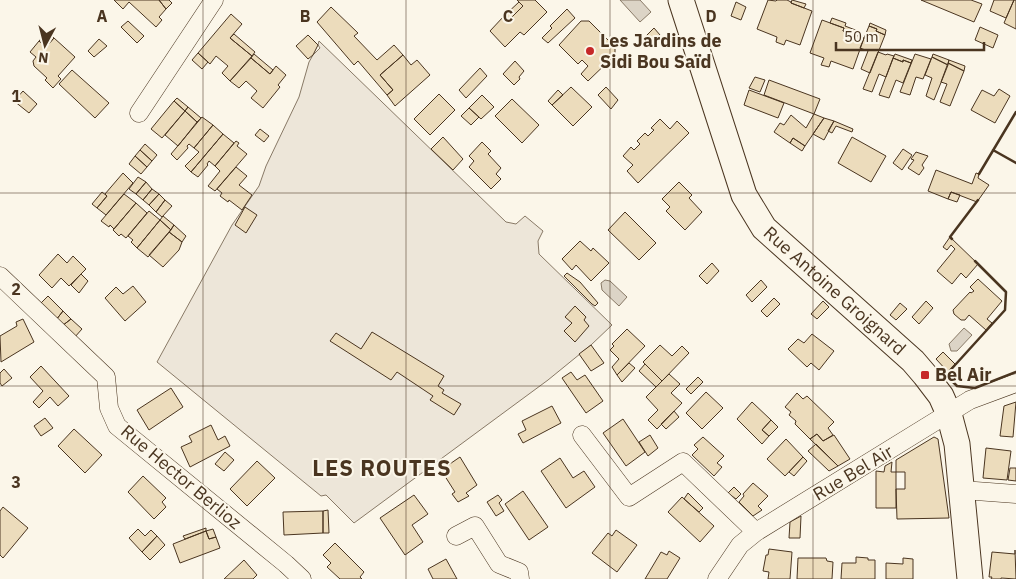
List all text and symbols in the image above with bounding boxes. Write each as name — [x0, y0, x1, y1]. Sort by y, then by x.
text: A — [97, 6, 108, 26]
text: B — [300, 6, 311, 26]
text: C — [503, 6, 513, 26]
text: D — [705, 6, 717, 26]
north arrow — [20, 20, 70, 70]
scale bar — [836, 20, 984, 52]
text: 50 m — [844, 27, 879, 46]
place label: Les Jardins de Sidi Bou Saïd — [600, 29, 722, 73]
marker: Les Jardins de Sidi Bou Saïd — [584, 45, 596, 57]
text: N — [37, 48, 50, 67]
text: 1 — [11, 86, 21, 106]
street label: Rue Antoine Groignard — [759, 221, 911, 360]
text: 2 — [11, 279, 21, 299]
place label: Bel Air — [935, 363, 992, 386]
marker: Bel Air — [919, 369, 931, 381]
street label: Rue Hector Berlioz — [116, 419, 246, 534]
street label: Rue Bel Air — [809, 440, 897, 505]
district label: LES ROUTES — [312, 453, 452, 482]
text: 3 — [11, 472, 21, 492]

